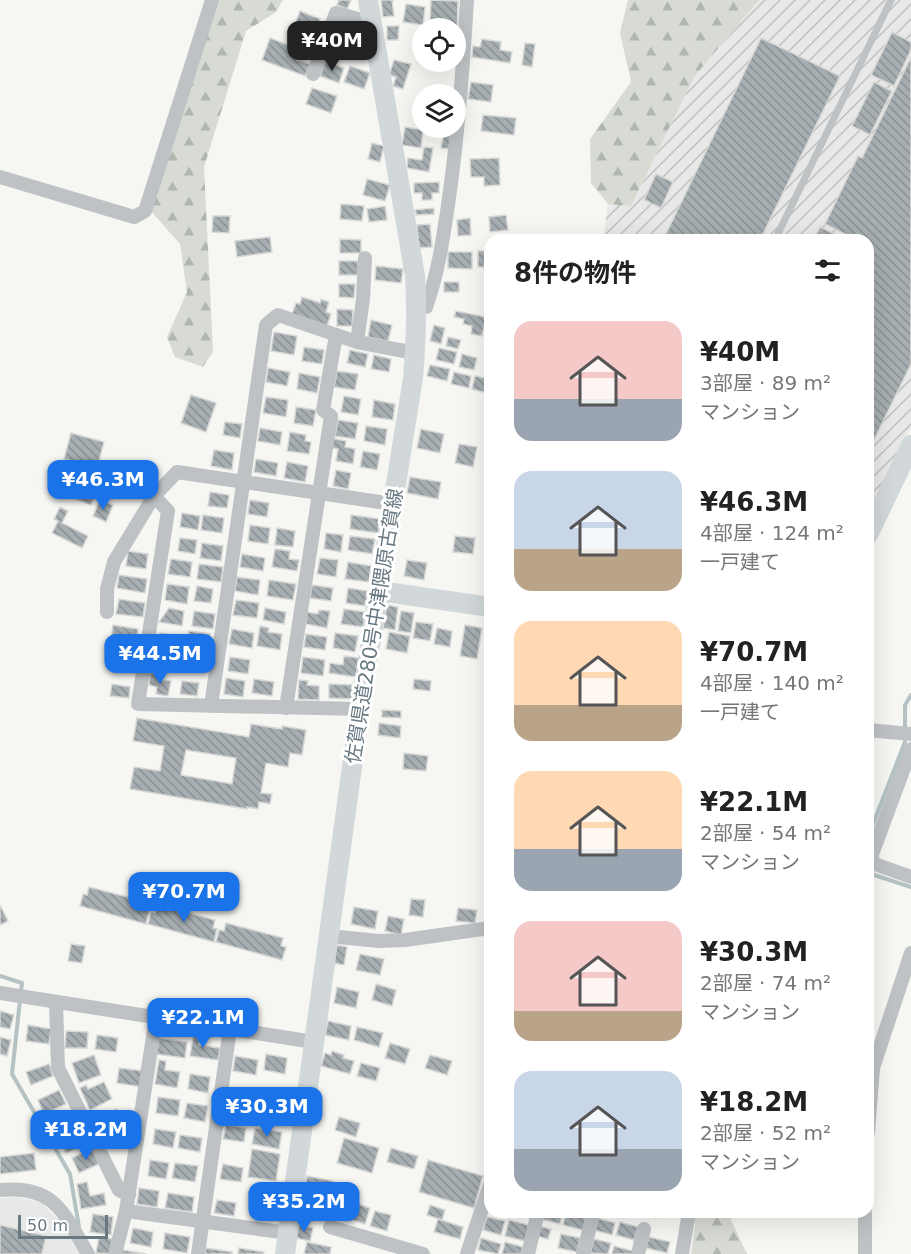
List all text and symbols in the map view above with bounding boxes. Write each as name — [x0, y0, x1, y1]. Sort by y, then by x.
map controls — [412, 18, 466, 138]
button: locate — [412, 18, 466, 72]
pin: ¥40M — [296, 21, 368, 72]
text: ¥40M — [301, 28, 363, 52]
button: layers — [412, 84, 466, 138]
icon: filters — [811, 254, 844, 287]
text: 8件の物件 — [514, 258, 636, 288]
text: ¥40M — [700, 337, 780, 367]
icon: home — [562, 345, 634, 417]
text: 3部屋 · 89 m² — [700, 371, 831, 395]
text: マンション — [700, 400, 800, 424]
pin: ¥46.3M — [54, 460, 152, 511]
text: ¥46.3M — [61, 467, 145, 491]
street label: 佐賀県道280号中津隈原古賀線 — [340, 487, 408, 765]
text: ¥46.3M — [700, 487, 808, 517]
icon: home — [562, 495, 634, 567]
text: 4部屋 · 124 m² — [700, 521, 844, 545]
text: 一戸建て — [700, 550, 780, 574]
pin: ¥44.5M — [111, 634, 209, 685]
text: ¥70.7M — [700, 637, 808, 667]
text: ¥44.5M — [118, 641, 202, 665]
icon: home — [562, 645, 634, 717]
text: 4部屋 · 140 m² — [700, 671, 844, 695]
text: 一戸建て — [700, 700, 780, 724]
text: ¥22.1M — [700, 787, 808, 817]
icon: home — [562, 795, 634, 867]
text: 2部屋 · 54 m² — [700, 821, 831, 845]
text: マンション — [700, 850, 800, 874]
pin: ¥70.7M — [135, 872, 233, 923]
text: ¥70.7M — [142, 879, 226, 903]
text: ¥30.3M — [700, 937, 808, 967]
icon: home — [562, 945, 634, 1017]
text: 2部屋 · 74 m² — [700, 971, 831, 995]
pin: ¥22.1M — [154, 998, 252, 1049]
text: マンション — [700, 1000, 800, 1024]
text: ¥22.1M — [161, 1005, 245, 1029]
pin: ¥30.3M — [218, 1087, 316, 1138]
text: ¥18.2M — [700, 1087, 808, 1117]
text: ¥30.3M — [225, 1094, 309, 1118]
icon: home — [562, 1095, 634, 1167]
pin: ¥18.2M — [37, 1110, 135, 1161]
text: ¥18.2M — [44, 1117, 128, 1141]
text: 2部屋 · 52 m² — [700, 1121, 831, 1145]
text: マンション — [700, 1150, 800, 1174]
pin: ¥35.2M — [255, 1182, 353, 1233]
text: ¥35.2M — [262, 1189, 346, 1213]
scale bar — [18, 1212, 108, 1240]
text: 50 m — [27, 1216, 68, 1235]

